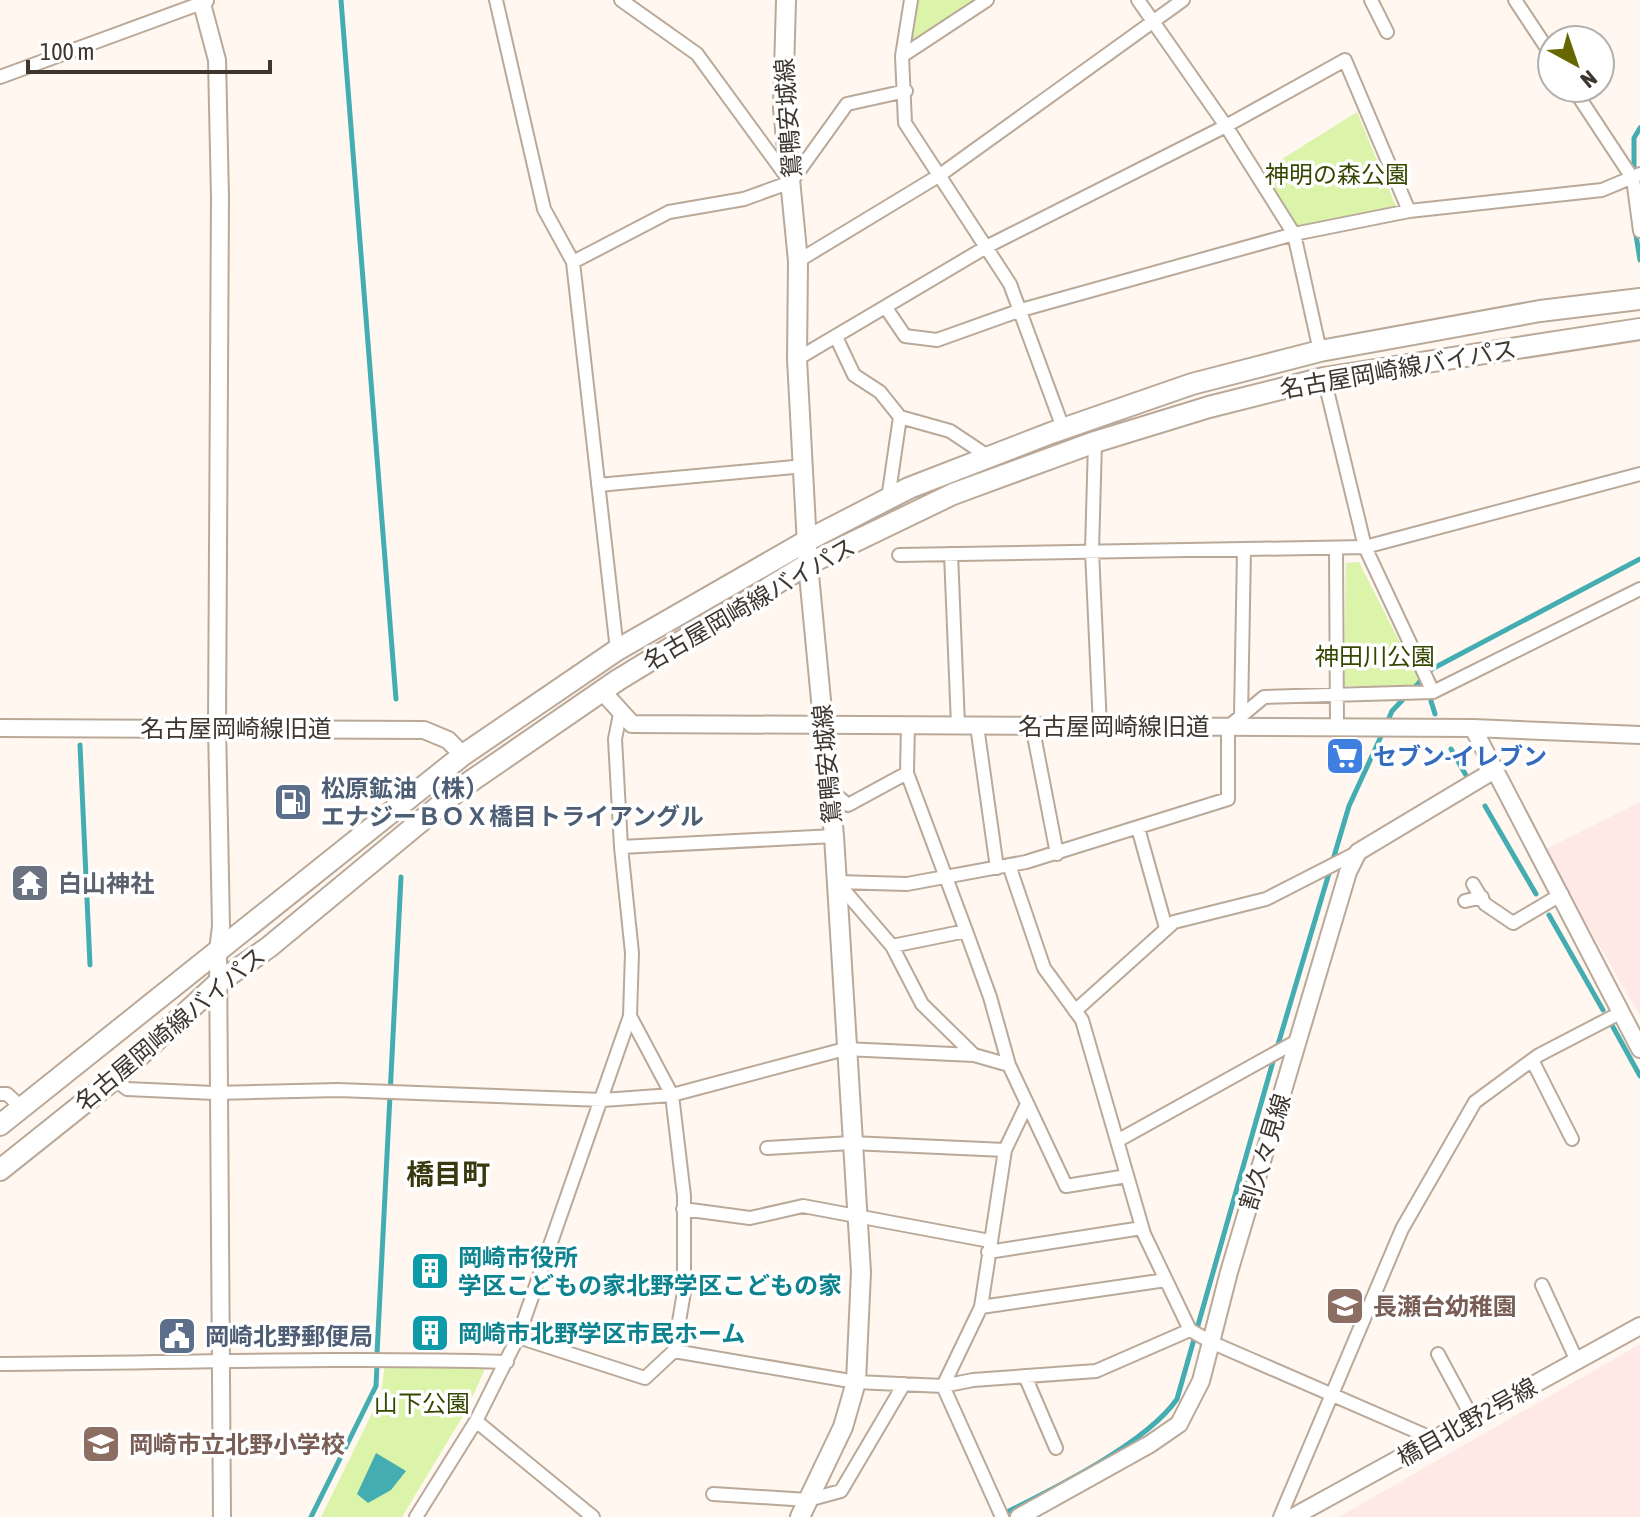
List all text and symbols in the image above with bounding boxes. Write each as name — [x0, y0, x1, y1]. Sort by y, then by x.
scale bar — [28, 24, 270, 74]
north arrow — [1536, 24, 1616, 104]
text: 100 m — [40, 38, 94, 65]
street label: 鴛鴨安城線 — [770, 57, 806, 179]
text: N — [1576, 65, 1602, 93]
park label: 神明の森公園 — [1265, 161, 1409, 188]
street label: 名古屋岡崎線バイパス — [1278, 335, 1518, 403]
street label: 名古屋岡崎線バイパス — [639, 532, 859, 676]
park label: 神田川公園 — [1315, 643, 1435, 670]
street label: 鴛鴨安城線 — [808, 703, 846, 825]
street label: 名古屋岡崎線旧道 — [1018, 713, 1210, 740]
street label: 名古屋岡崎線旧道 — [140, 715, 332, 742]
supermarket icon: セブン-イレブン — [1324, 735, 1366, 777]
place label: セブン-イレブン — [1373, 743, 1547, 770]
place label: 松原鉱油（株） エナジーＢＯＸ橋目トライアングル — [321, 775, 704, 830]
fuel station icon: 松原鉱油（株） エナジーＢＯＸ橋目トライアングル — [272, 781, 314, 823]
temple icon: 白山神社 — [9, 862, 51, 904]
place label: 白山神社 — [58, 870, 154, 897]
street label: 名古屋岡崎線バイパス — [70, 942, 270, 1116]
street label: 割久々見線 — [1235, 1091, 1295, 1213]
district label: 橋目町 — [406, 1158, 490, 1190]
place label: 岡崎市役所 学区こどもの家北野学区こどもの家 — [458, 1244, 842, 1299]
building icon: 岡崎市役所 学区こどもの家北野学区こどもの家 — [409, 1250, 451, 1292]
school or university icon: 長瀬台幼稚園 — [1324, 1285, 1366, 1327]
place label: 長瀬台幼稚園 — [1373, 1293, 1517, 1320]
building icon: 岡崎市北野学区市民ホーム — [409, 1312, 451, 1354]
public building icon: 岡崎北野郵便局 — [156, 1315, 198, 1357]
place label: 岡崎市北野学区市民ホーム — [458, 1320, 745, 1347]
place label: 岡崎北野郵便局 — [205, 1323, 373, 1350]
street label: 橋目北野2号線 — [1393, 1373, 1541, 1471]
park label: 山下公園 — [374, 1390, 470, 1417]
school or university icon: 岡崎市立北野小学校 — [80, 1423, 122, 1465]
place label: 岡崎市立北野小学校 — [129, 1431, 345, 1458]

